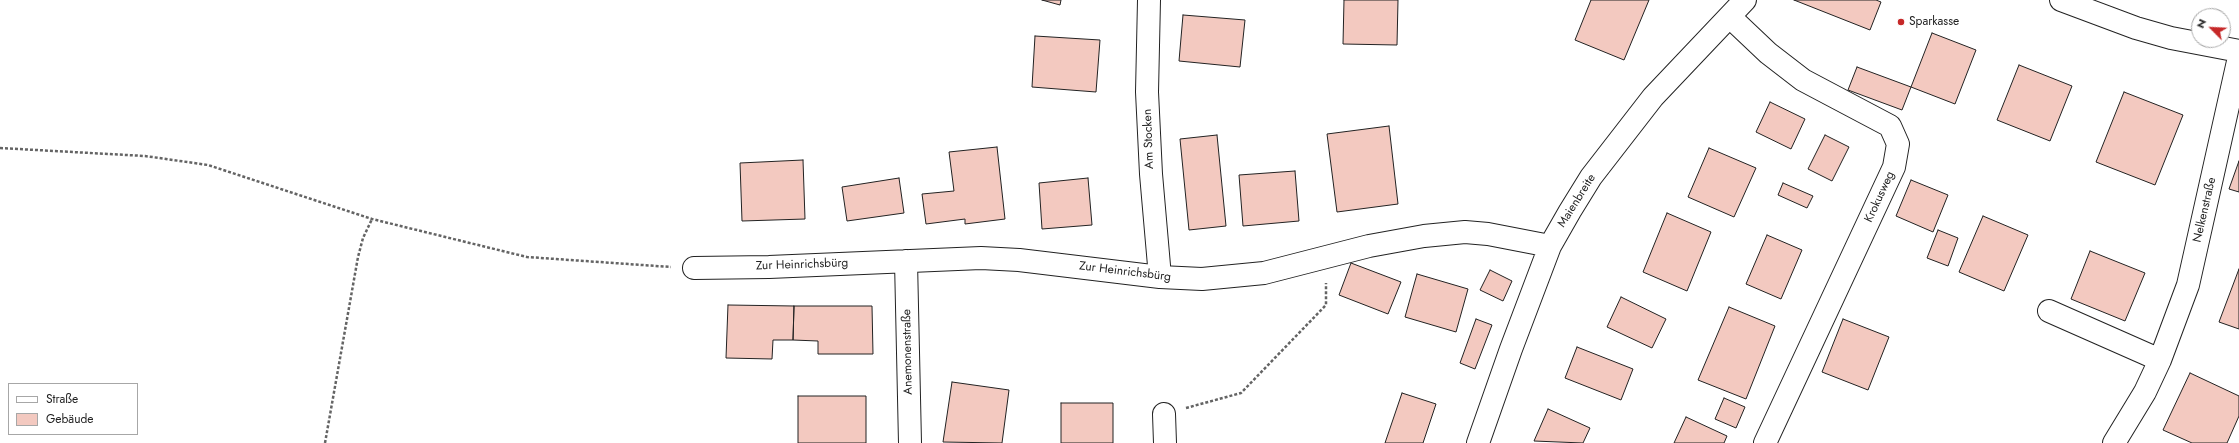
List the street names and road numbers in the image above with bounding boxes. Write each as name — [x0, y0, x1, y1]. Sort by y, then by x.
street label: Am Stocken — [1141, 109, 1157, 169]
street label: Krokusweg — [1862, 169, 1898, 225]
street label: Maienbreite — [1555, 172, 1599, 230]
street label: Nelkenstraße — [2191, 176, 2219, 244]
street label: Zur Heinrichsbürg — [756, 256, 848, 274]
street label: Zur Heinrichsbürg — [1078, 259, 1172, 285]
street label: Anemonenstraße — [900, 309, 916, 395]

